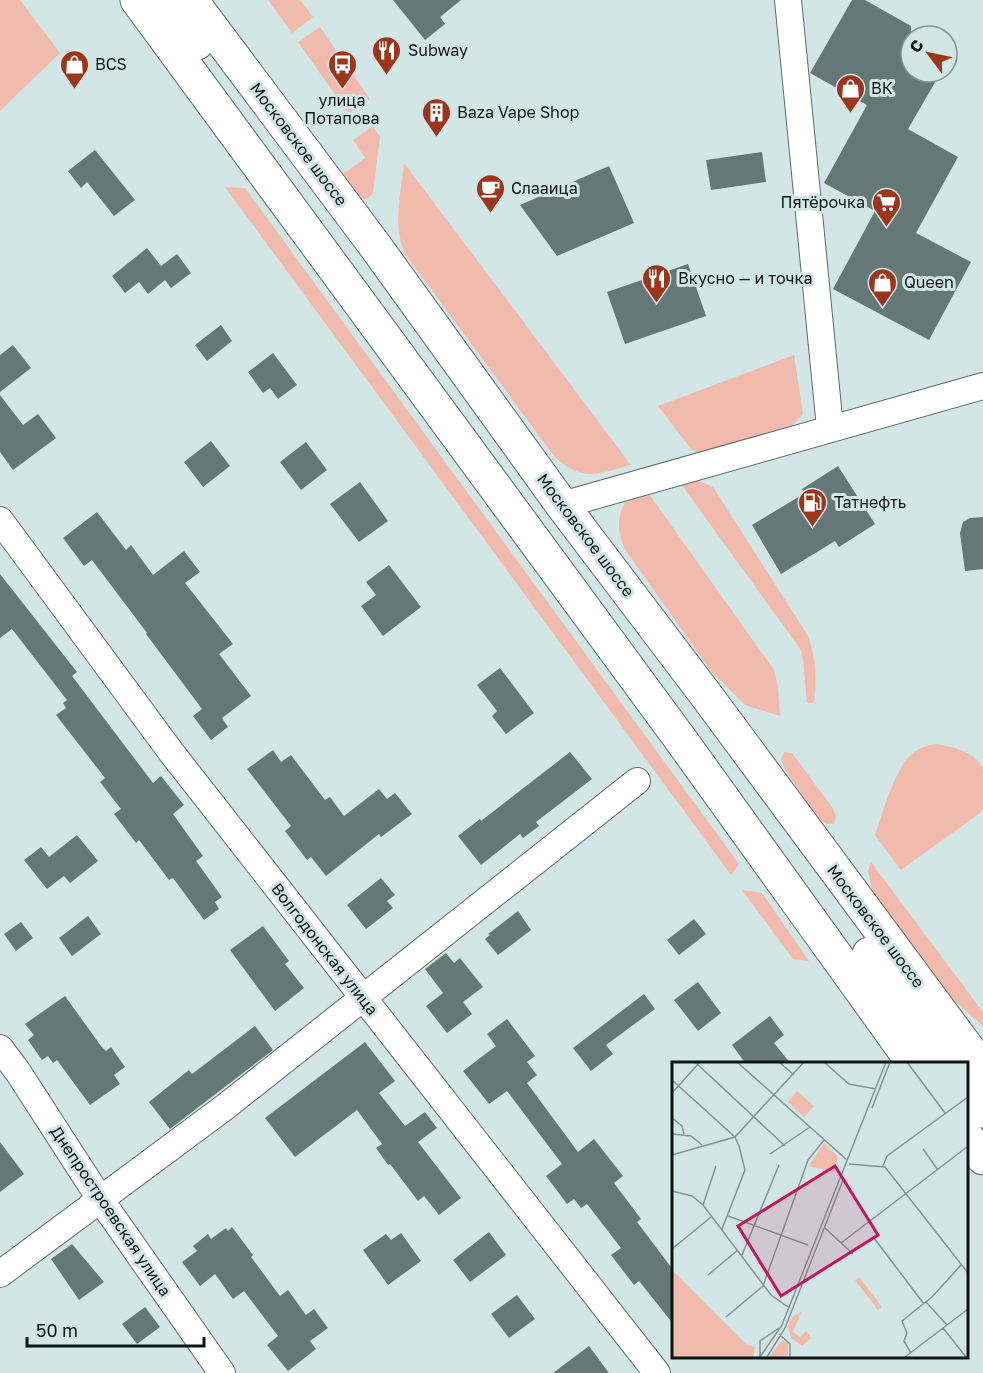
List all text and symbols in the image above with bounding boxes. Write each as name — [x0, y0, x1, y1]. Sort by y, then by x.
north arrow — [899, 24, 959, 84]
restaurant icon: Subway — [371, 34, 403, 76]
text: С — [905, 36, 928, 56]
place label: Subway — [408, 40, 468, 60]
shop icon: BCS — [58, 48, 90, 90]
bus stop icon: улица Потапова — [326, 48, 358, 90]
place label: BCS — [95, 54, 127, 74]
shop icon: ВК — [834, 72, 866, 114]
street label: Московское шоссе — [246, 78, 352, 210]
place label: ВК — [871, 78, 893, 98]
place label: улица Потапова — [304, 90, 380, 128]
building icon: Baza Vape Shop — [420, 96, 452, 138]
place label: Baza Vape Shop — [457, 102, 580, 122]
cafe icon: Слааица — [474, 172, 506, 214]
place label: Слааица — [511, 178, 578, 198]
supermarket icon: Пятёрочка — [870, 186, 902, 228]
place label: Пятёрочка — [781, 192, 865, 212]
restaurant icon: Вкусно — и точка — [641, 262, 673, 304]
shop icon: Queen — [867, 266, 899, 308]
place label: Вкусно — и точка — [678, 268, 812, 288]
place label: Queen — [904, 272, 954, 292]
street label: Московское шоссе — [533, 469, 639, 601]
fuel station icon: Татнефть — [797, 486, 829, 528]
place label: Татнефть — [834, 492, 906, 512]
street label: Московское шоссе — [823, 860, 929, 992]
street label: Волгодонская улица — [267, 879, 383, 1019]
inset map — [672, 1062, 968, 1358]
street label: Днепростроевская улица — [47, 1122, 175, 1300]
scale bar — [27, 1310, 204, 1348]
text: 50 m — [36, 1319, 78, 1341]

